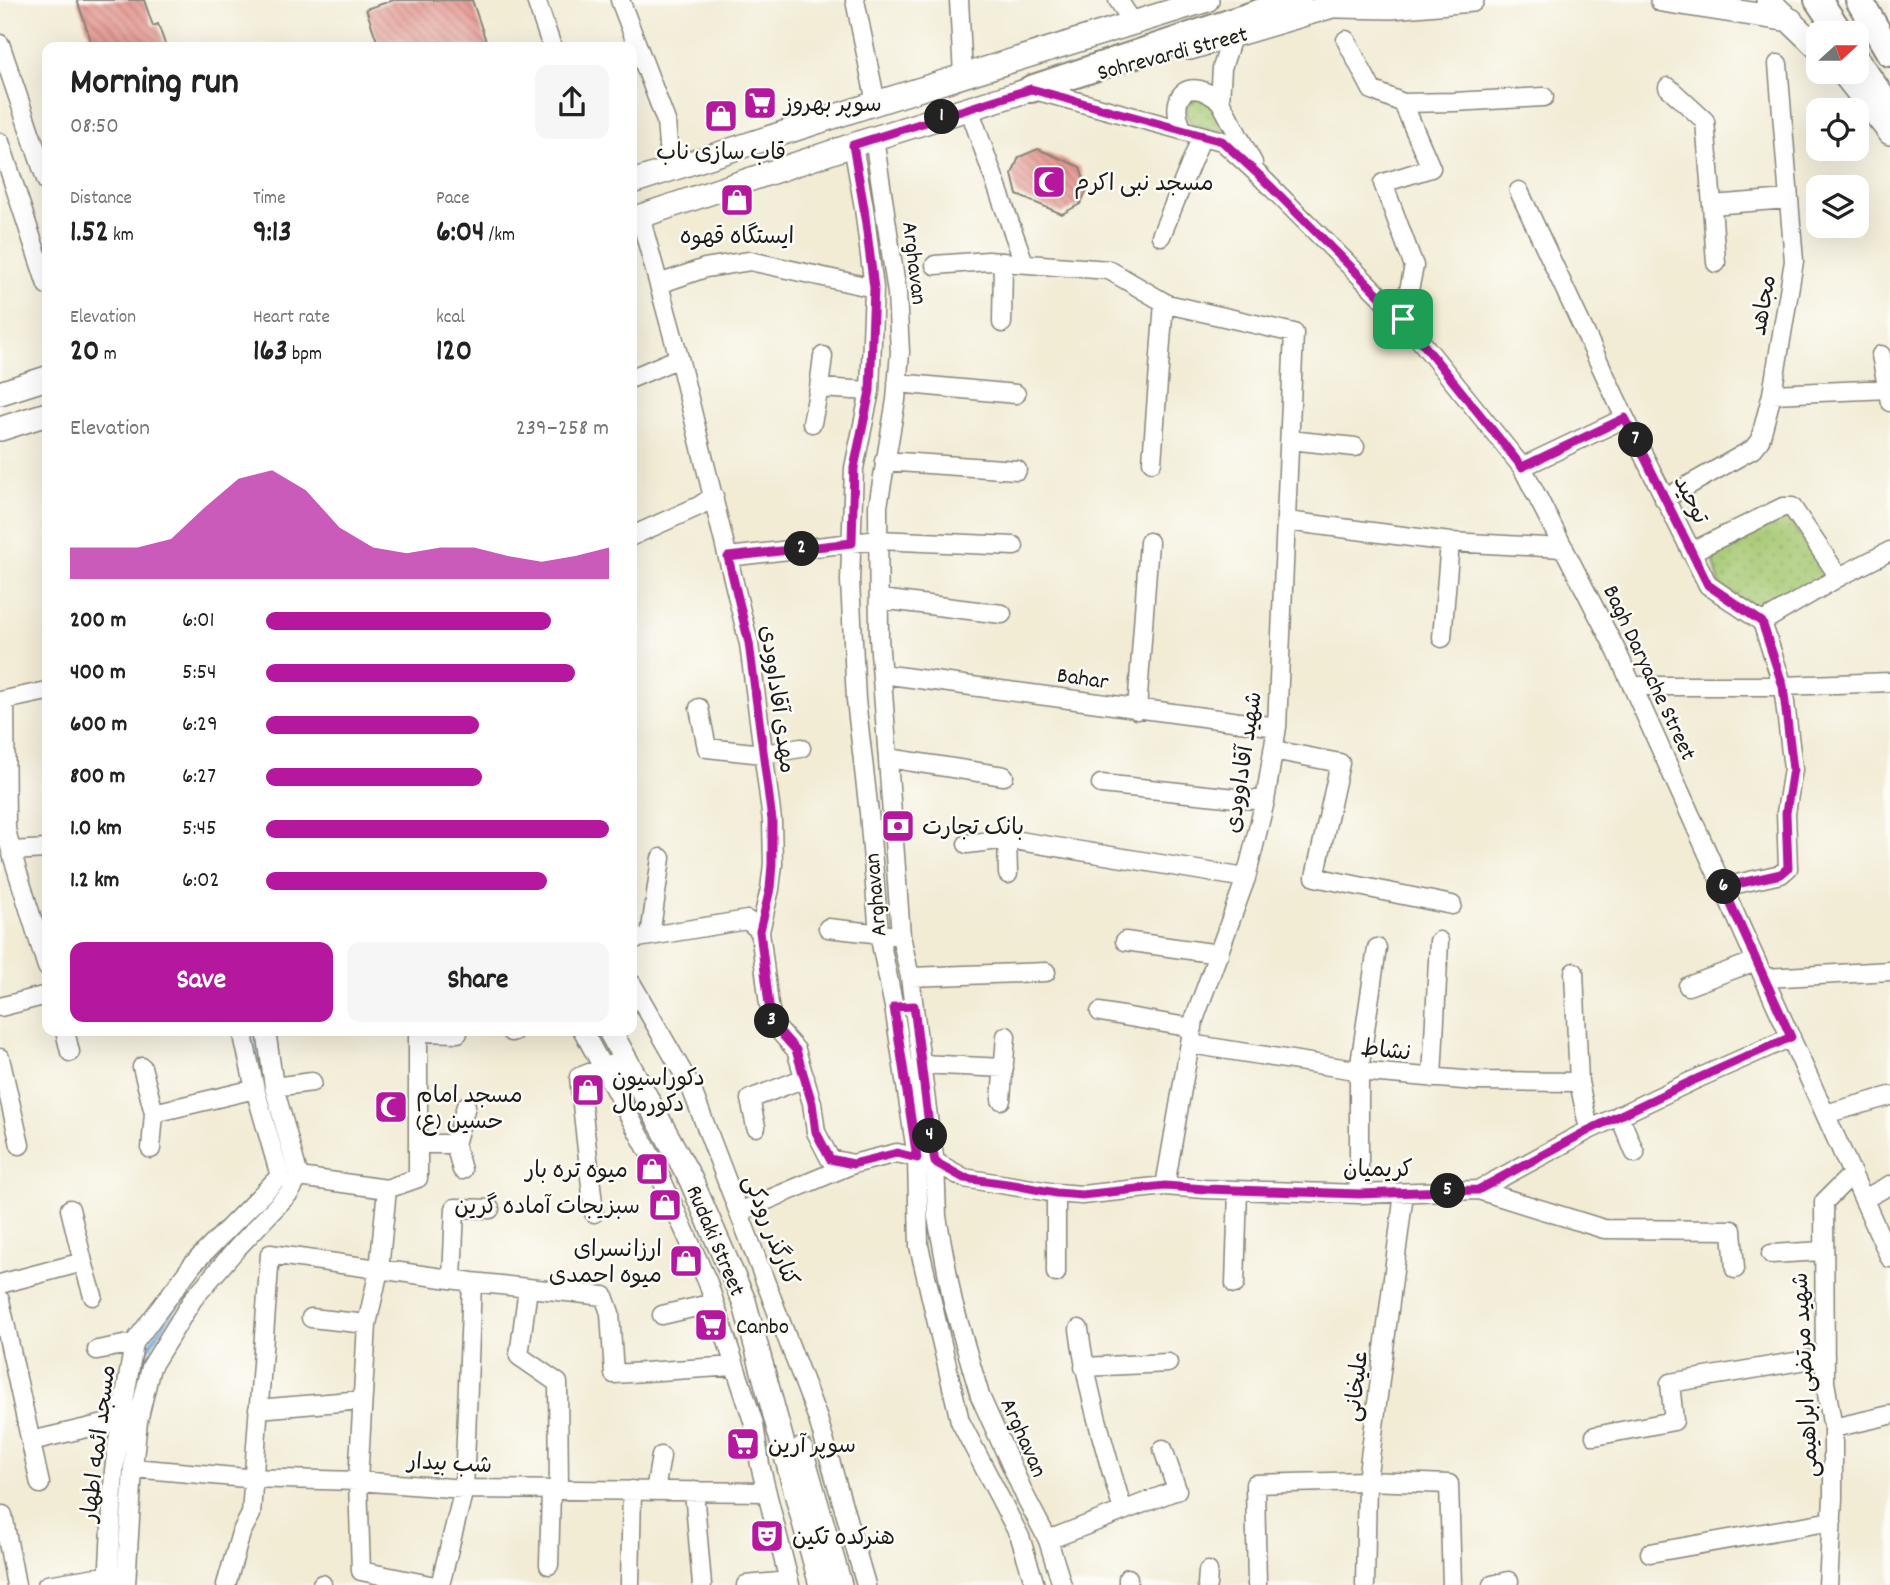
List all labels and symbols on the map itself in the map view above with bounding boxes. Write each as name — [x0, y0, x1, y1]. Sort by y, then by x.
street label: Sohrevardi Street — [1094, 19, 1252, 91]
north arrow — [1806, 21, 1869, 84]
supermarket icon: سوپر بهروز — [741, 84, 779, 122]
place label: سوپر بهروز — [782, 90, 882, 123]
shop icon: قاب سازی ناب — [702, 97, 740, 135]
pin: 1 — [925, 100, 960, 134]
place label: قاب سازی ناب — [656, 138, 786, 171]
mosque icon: مسجد نبی اکرم — [1030, 163, 1068, 201]
place label: مسجد نبی اکرم — [1074, 169, 1214, 202]
shop icon: ایستگاه قهوه — [718, 181, 756, 219]
street label: Arghavan — [891, 220, 934, 307]
place label: ایستگاه قهوه — [680, 222, 794, 255]
street label: مجاهد — [1744, 273, 1787, 339]
pin — [1373, 289, 1433, 349]
pin: 7 — [1618, 422, 1654, 458]
street label: توحید — [1663, 470, 1715, 531]
pin: 2 — [784, 532, 820, 566]
street label: Bagh Daryache Street — [1593, 580, 1703, 767]
street label: مهدی آقاداوودی — [749, 623, 802, 776]
street label: Bahar — [1055, 661, 1111, 700]
street label: شهید آقاداوودی — [1218, 689, 1273, 836]
bank icon: بانک تجارت — [879, 807, 917, 845]
place label: بانک تجارت — [922, 813, 1024, 846]
street label: Arghavan — [857, 852, 898, 938]
pin: 6 — [1706, 870, 1742, 904]
pin: 3 — [754, 1004, 790, 1038]
street label: نشاط — [1359, 1033, 1412, 1072]
place label: دکوراسیون دکورمال — [612, 1064, 705, 1123]
shop icon: دکوراسیون دکورمال — [569, 1071, 607, 1109]
place label: مسجد امام حسین (ع) — [416, 1081, 523, 1140]
mosque icon: مسجد امام حسین (ع) — [372, 1088, 410, 1126]
pin: 4 — [912, 1118, 948, 1154]
shop icon: میوه تره بار — [633, 1150, 671, 1188]
street label: کریمیان — [1343, 1155, 1413, 1188]
place label: میوه تره بار — [524, 1156, 628, 1189]
street label: کنارگذر رودکی — [732, 1171, 805, 1292]
pin: 5 — [1430, 1174, 1466, 1208]
street label: Rudaki Street — [676, 1181, 752, 1302]
shop icon: سبزیجات آماده گرین — [646, 1186, 684, 1224]
place label: سبزیجات آماده گرین — [454, 1192, 640, 1225]
place label: ارزانسرای میوه احمدی — [549, 1235, 662, 1294]
shop icon: ارزانسرای میوه احمدی — [667, 1242, 705, 1280]
street label: شهید مرتضی ابراهیمی — [1786, 1271, 1829, 1478]
supermarket icon: Canbo — [692, 1306, 730, 1344]
place label: Canbo — [736, 1312, 789, 1345]
street label: علیخانی — [1338, 1349, 1379, 1424]
street label: مسجد ائمه اطهار — [74, 1363, 126, 1526]
street label: Arghavan — [990, 1394, 1054, 1483]
supermarket icon: سوپر آرین — [724, 1425, 762, 1463]
place label: سوپر آرین — [768, 1431, 856, 1464]
street label: شب بیدار — [405, 1447, 493, 1484]
theatre icon: هنرکده تکین — [748, 1517, 786, 1555]
place label: هنرکده تکین — [792, 1523, 895, 1556]

